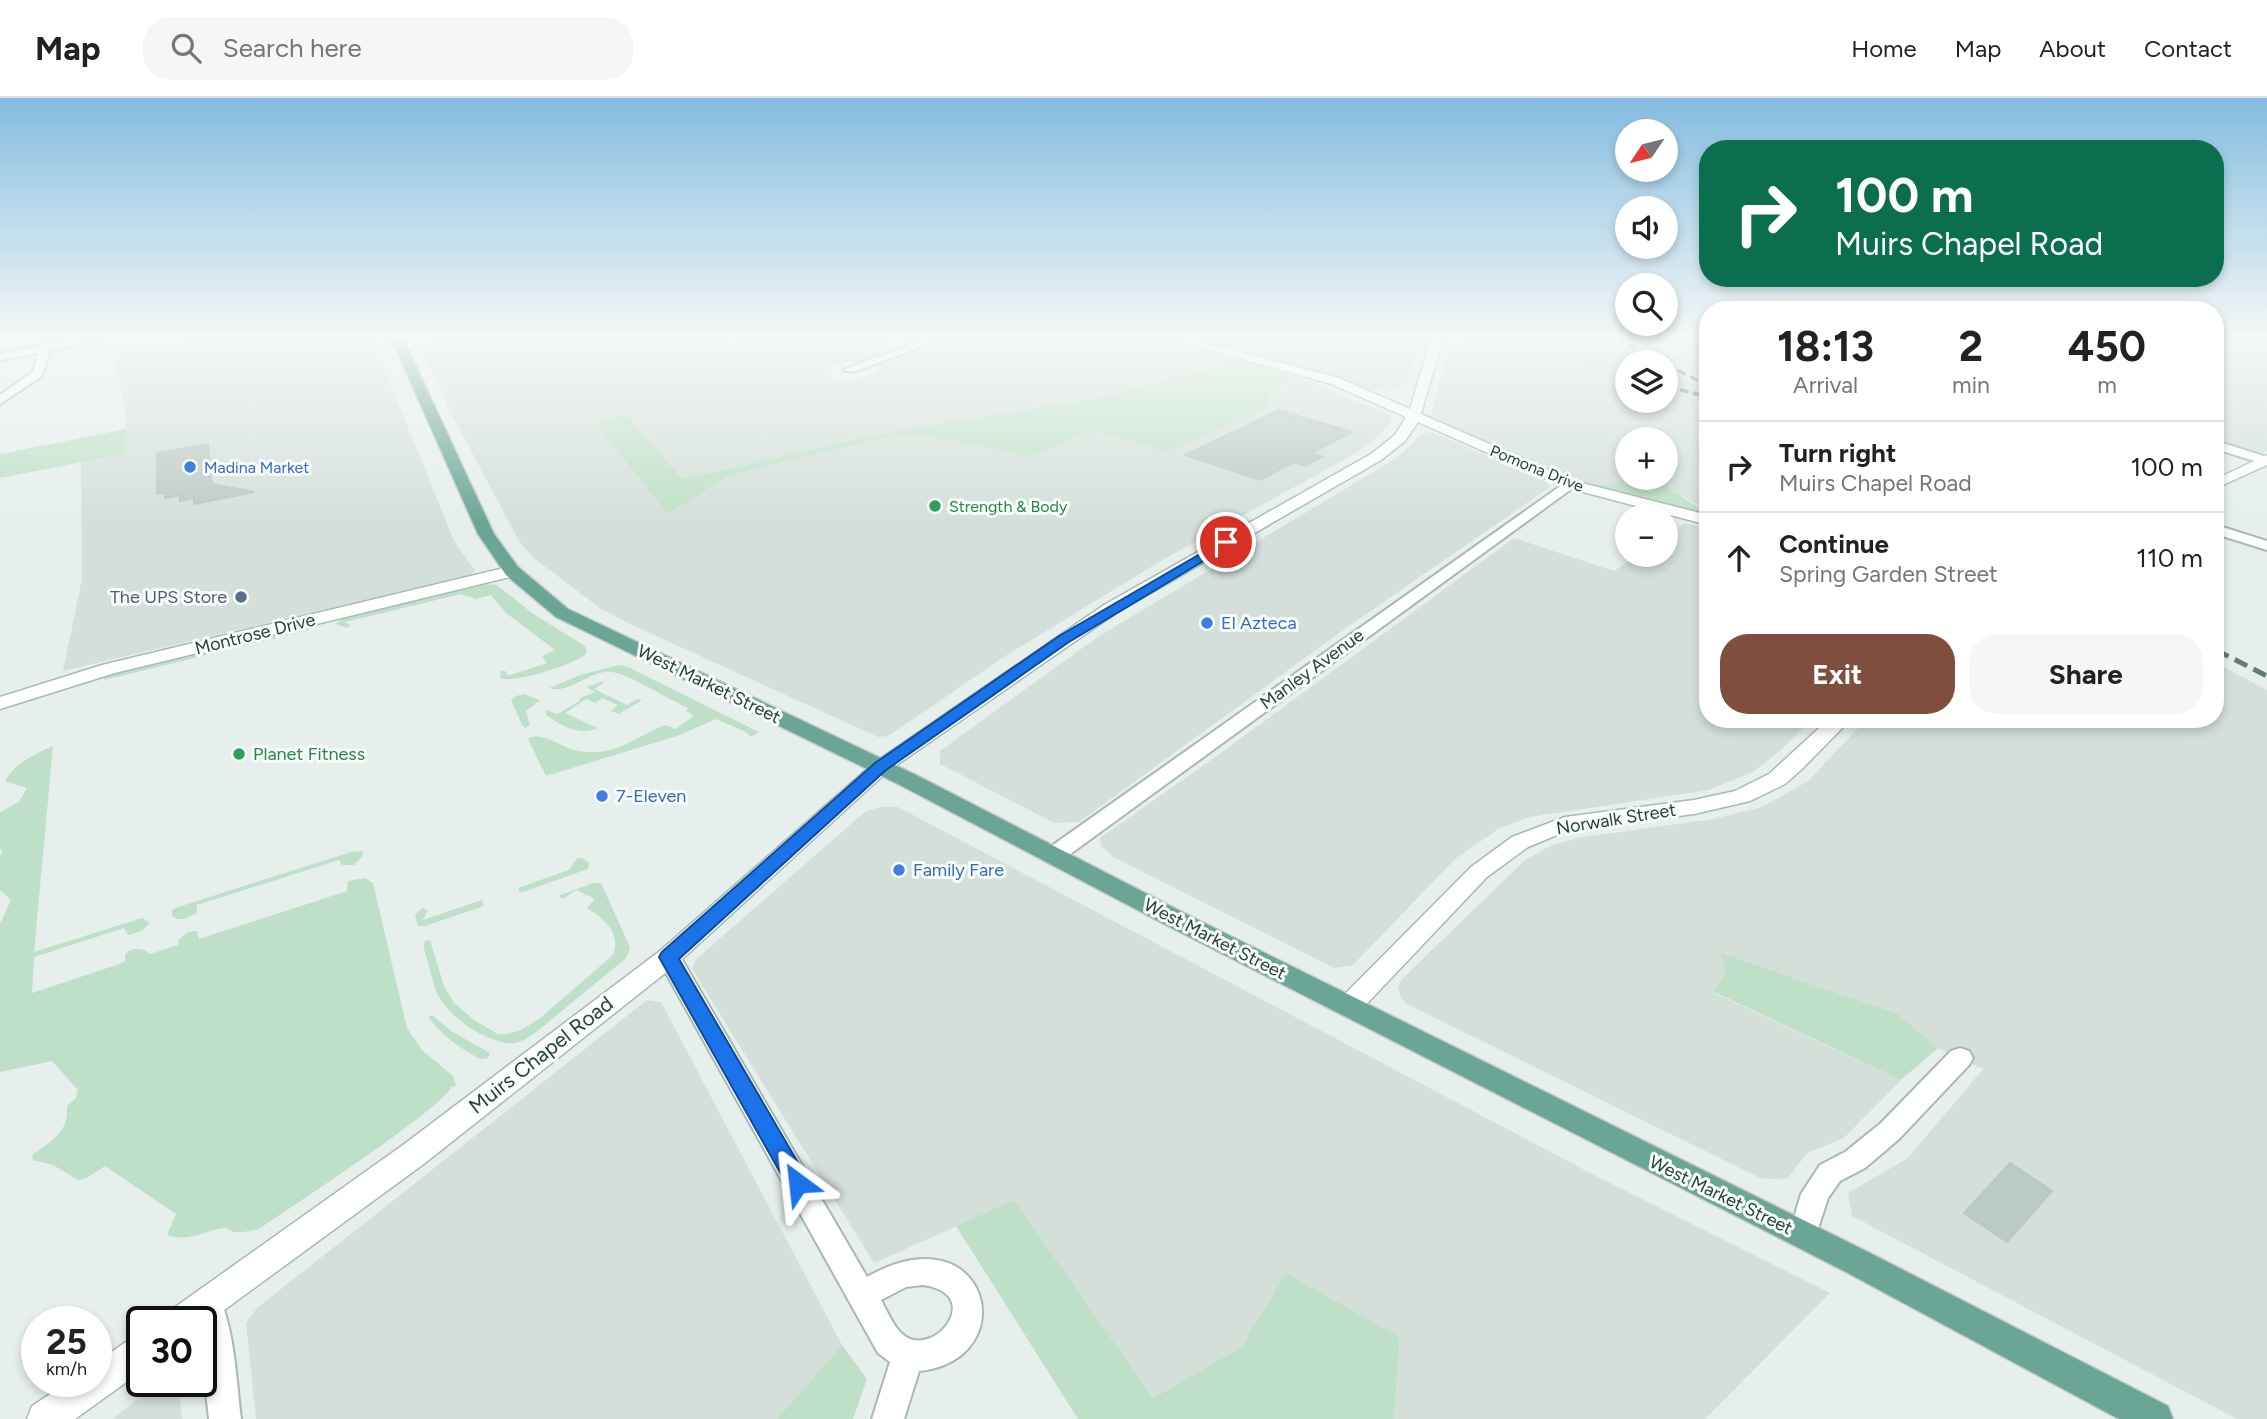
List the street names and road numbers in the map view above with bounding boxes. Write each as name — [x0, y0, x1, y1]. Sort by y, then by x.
street label: Pomona Drive — [1487, 441, 1587, 496]
street label: Montrose Drive — [193, 608, 318, 660]
street label: Manley Avenue — [1256, 624, 1368, 714]
street label: West Market Street — [634, 640, 784, 728]
street label: Norwalk Street — [1554, 799, 1678, 839]
street label: West Market Street — [1140, 894, 1290, 984]
street label: Muirs Chapel Road — [464, 991, 618, 1119]
street label: West Market Street — [1646, 1151, 1796, 1239]

